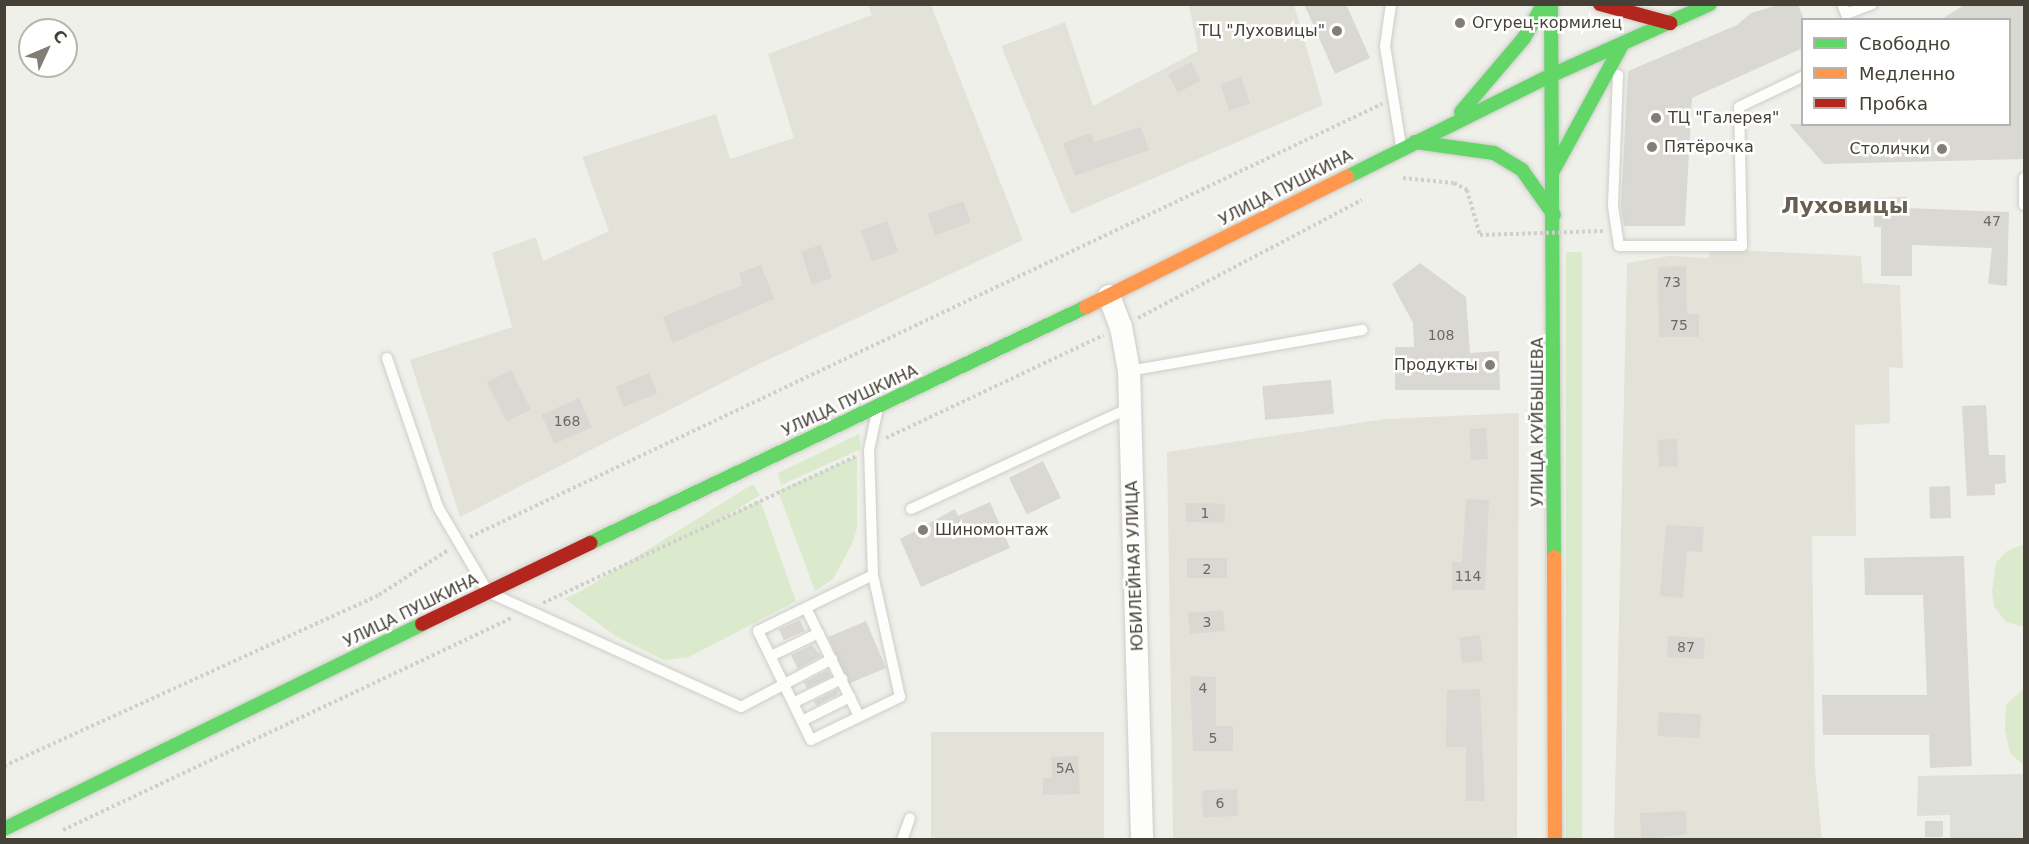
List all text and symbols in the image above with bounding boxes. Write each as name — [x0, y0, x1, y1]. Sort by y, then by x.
place label: Огурец-кормилец — [1472, 13, 1622, 33]
marker: Огурец-кормилец — [1453, 16, 1467, 30]
north arrow — [18, 18, 78, 78]
legend — [1801, 18, 2011, 126]
place label: ТЦ "Луховицы" — [1199, 21, 1325, 41]
marker: ТЦ "Луховицы" — [1330, 24, 1344, 38]
text: С — [49, 26, 71, 47]
text: Свободно — [1859, 33, 1951, 54]
text: Медленно — [1859, 63, 1955, 84]
text: Пробка — [1859, 93, 1928, 114]
place label: ТЦ "Галерея" — [1668, 108, 1779, 128]
marker: ТЦ "Галерея" — [1649, 111, 1663, 125]
place label: Пятёрочка — [1664, 137, 1754, 157]
place label: Столички — [1850, 139, 1930, 159]
marker: Пятёрочка — [1645, 140, 1659, 154]
marker: Столички — [1935, 142, 1949, 156]
street label: УЛИЦА ПУШКИНА — [1216, 146, 1356, 230]
district label: Луховицы — [1781, 193, 1909, 219]
house number: 47 — [1983, 213, 2001, 229]
house number: 73 — [1663, 274, 1681, 290]
house number: 75 — [1670, 317, 1688, 333]
house number: 108 — [1428, 327, 1454, 343]
street label: УЛИЦА КУЙБЫШЕВА — [1528, 337, 1548, 507]
place label: Продукты — [1394, 355, 1478, 375]
marker: Продукты — [1483, 358, 1497, 372]
street label: УЛИЦА ПУШКИНА — [779, 361, 921, 441]
house number: 168 — [554, 413, 580, 429]
street label: ЮБИЛЕЙНАЯ УЛИЦА — [1122, 480, 1148, 652]
house number: 1 — [1201, 505, 1209, 521]
place label: Шиномонтаж — [935, 520, 1049, 540]
marker: Шиномонтаж — [916, 523, 930, 537]
house number: 2 — [1203, 561, 1211, 577]
house number: 114 — [1455, 568, 1481, 584]
street label: УЛИЦА ПУШКИНА — [341, 570, 481, 652]
house number: 3 — [1203, 614, 1211, 630]
house number: 87 — [1677, 639, 1695, 655]
house number: 4 — [1199, 680, 1207, 696]
house number: 5 — [1209, 730, 1217, 746]
house number: 5А — [1056, 760, 1074, 776]
house number: 6 — [1216, 795, 1224, 811]

